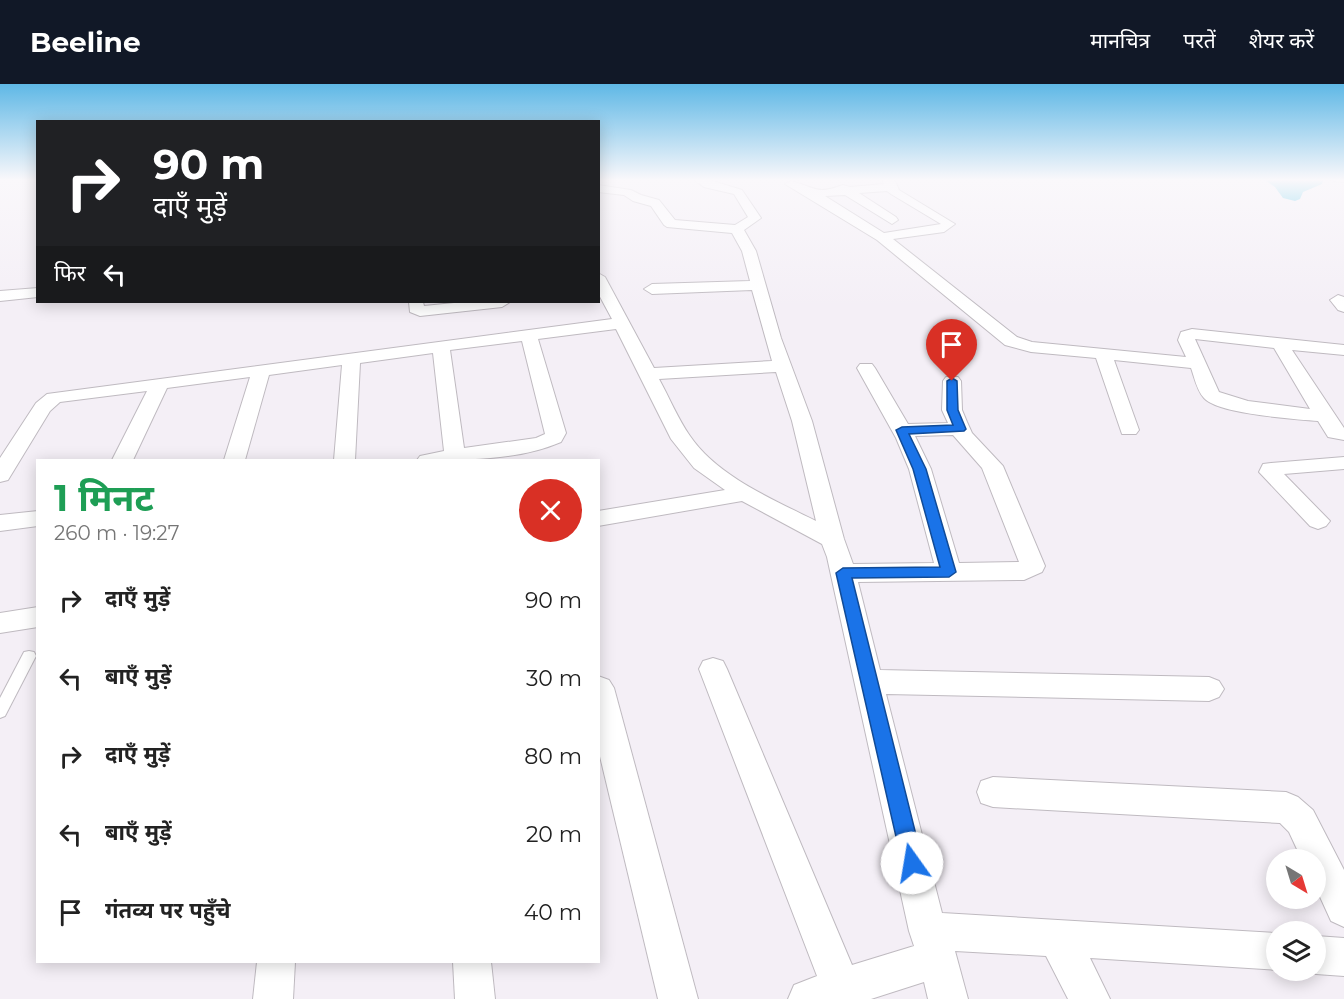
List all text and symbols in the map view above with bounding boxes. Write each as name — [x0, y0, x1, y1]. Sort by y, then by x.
text: Beeline — [30, 25, 141, 59]
text: मानचित्र — [1090, 28, 1150, 53]
text: परतें — [1183, 28, 1216, 53]
text: शेयर करें — [1249, 28, 1314, 53]
text: 90 m — [153, 138, 264, 190]
icon: right — [54, 144, 132, 222]
text: दाएँ मुड़ें — [153, 190, 227, 223]
icon: left — [98, 258, 131, 291]
text: फिर — [54, 260, 86, 287]
pin — [926, 319, 977, 381]
icon: arrive — [935, 328, 968, 361]
text: 1 मिनट — [54, 476, 154, 520]
button: close — [519, 479, 582, 542]
text: 260 m · 19:27 — [54, 521, 179, 545]
icon: right — [54, 584, 87, 617]
text: दाएँ मुड़ें — [105, 585, 170, 612]
text: 90 m — [525, 587, 582, 614]
icon: left — [54, 662, 87, 695]
text: बाएँ मुड़ें — [105, 663, 172, 690]
text: 30 m — [526, 665, 582, 692]
icon: right — [54, 740, 87, 773]
text: दाएँ मुड़ें — [105, 741, 170, 768]
text: 80 m — [524, 743, 582, 770]
icon: left — [54, 818, 87, 851]
text: बाएँ मुड़ें — [105, 819, 172, 846]
text: 20 m — [526, 821, 582, 848]
position arrow — [880, 831, 944, 895]
north arrow — [1266, 849, 1326, 909]
map controls — [1266, 849, 1326, 981]
icon: arrive — [54, 896, 87, 929]
text: गंतव्य पर पहुँचे — [105, 897, 231, 924]
text: 40 m — [524, 899, 582, 926]
button: layers — [1266, 921, 1326, 981]

